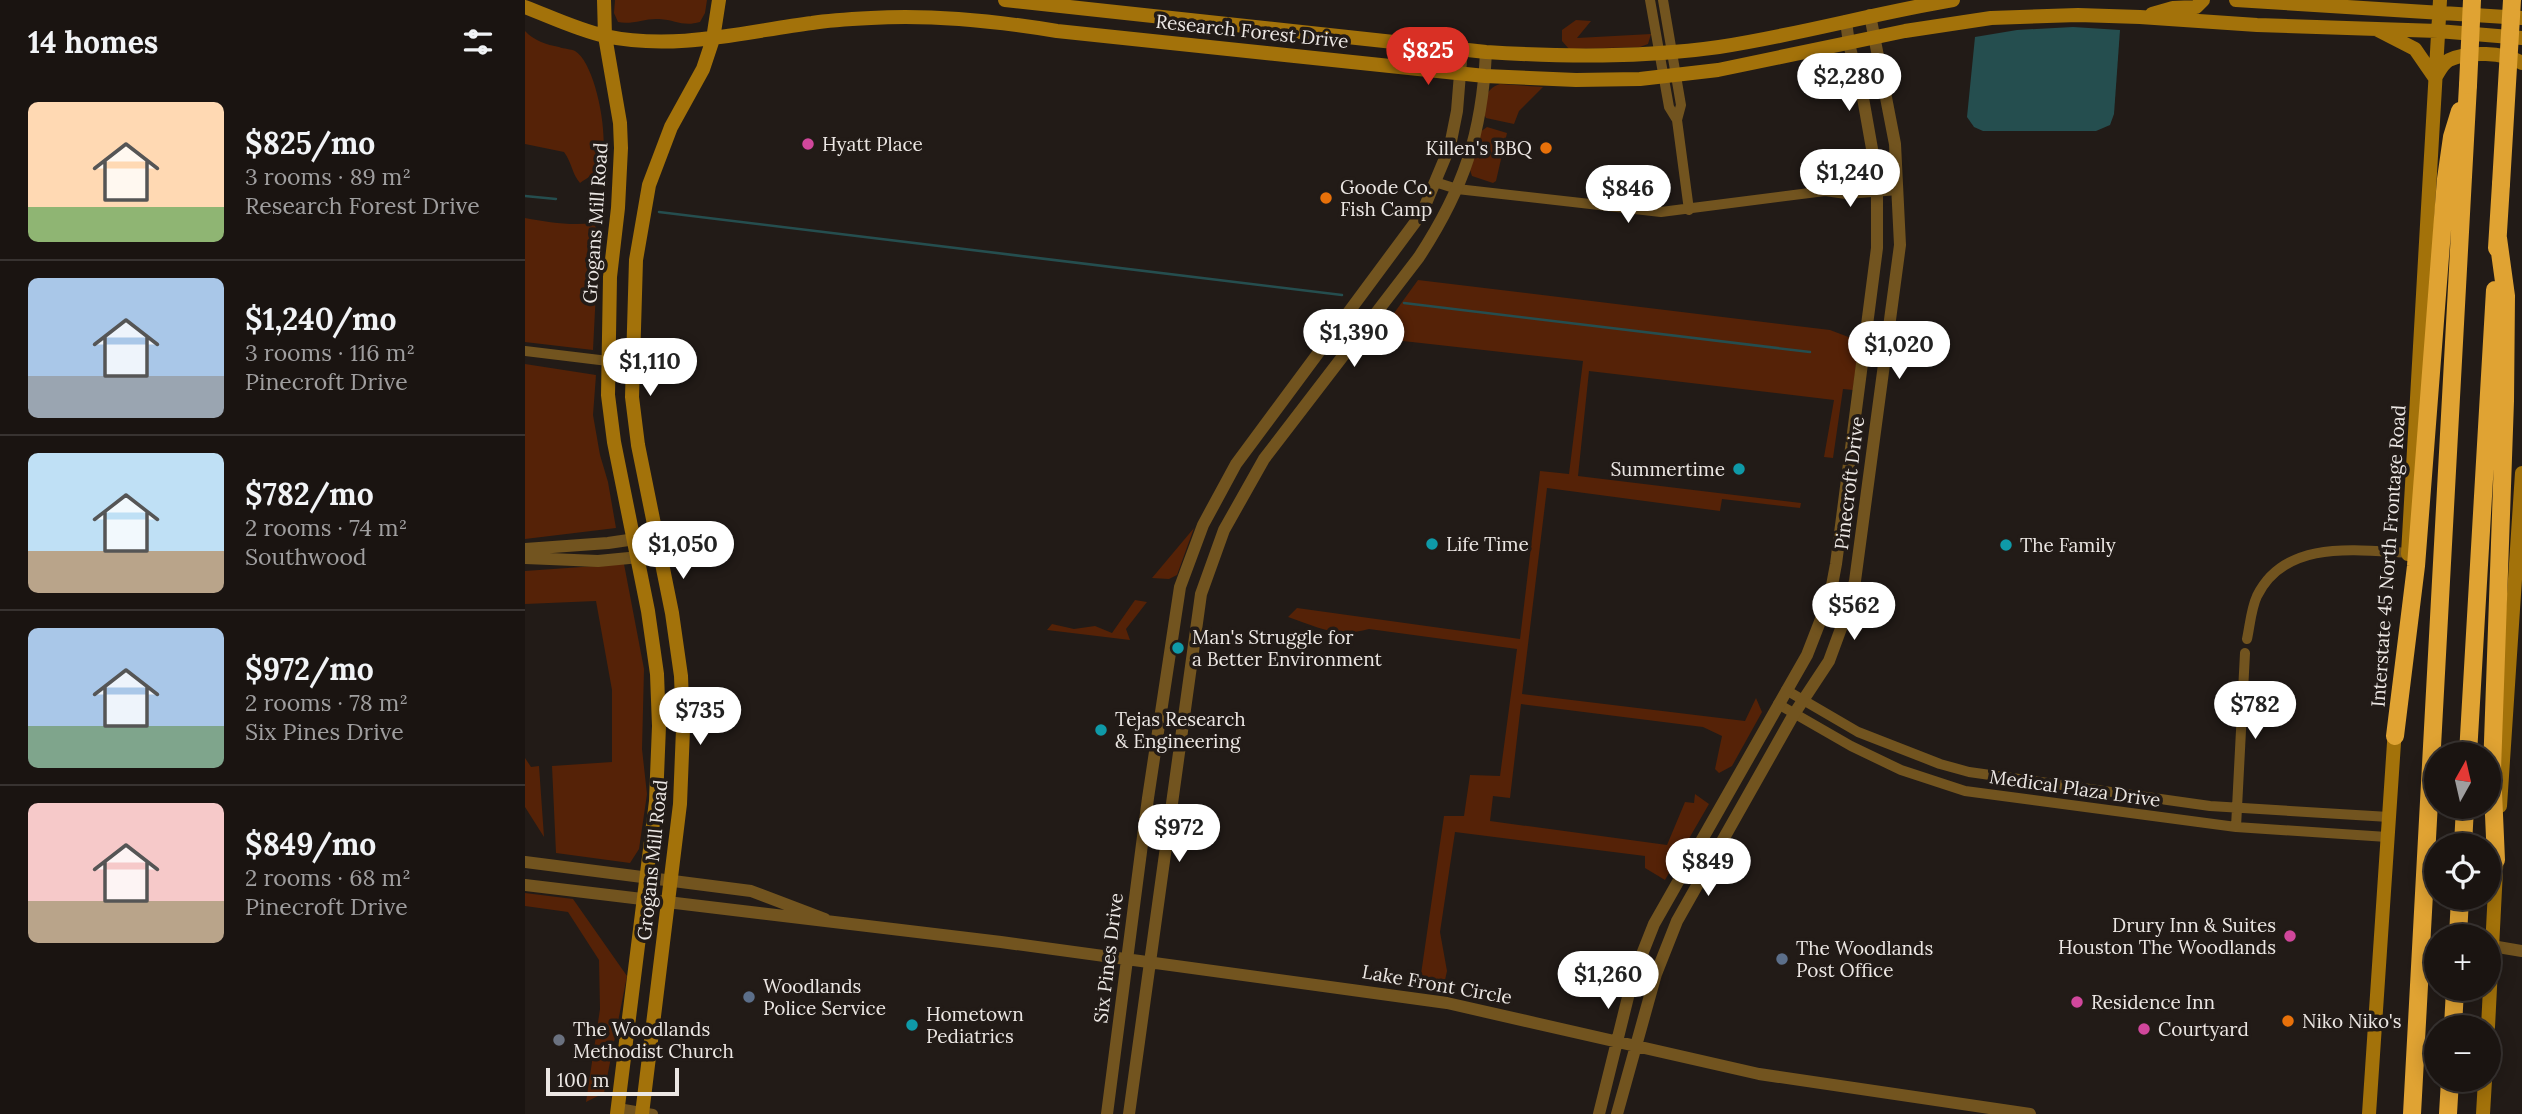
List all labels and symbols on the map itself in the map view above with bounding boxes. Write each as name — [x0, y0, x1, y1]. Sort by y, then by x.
street label: Research Forest Drive — [1154, 9, 1350, 53]
pin: $825 — [1387, 28, 1469, 87]
pin: $2,280 — [1792, 54, 1906, 113]
place label: Hyatt Place — [822, 132, 923, 156]
marker: Hyatt Place — [800, 136, 816, 152]
place label: Killen's BBQ — [1425, 136, 1532, 160]
marker: Killen's BBQ — [1538, 140, 1554, 156]
street label: Grogans Mill Road — [577, 142, 613, 304]
pin: $1,240 — [1793, 150, 1907, 209]
pin: $846 — [1587, 166, 1669, 225]
place label: Goode Co. Fish Camp — [1340, 175, 1432, 221]
marker: Goode Co. Fish Camp — [1318, 190, 1334, 206]
pin: $1,390 — [1297, 310, 1411, 369]
pin: $1,020 — [1842, 322, 1956, 381]
pin: $1,110 — [593, 338, 707, 398]
street label: Interstate 45 North Frontage Road — [2365, 404, 2411, 708]
street label: Pinecroft Drive — [1829, 415, 1869, 551]
place label: Summertime — [1610, 457, 1725, 481]
marker: Summertime — [1731, 461, 1747, 477]
pin: $1,050 — [626, 522, 740, 581]
place label: Life Time — [1446, 532, 1529, 556]
place label: The Family — [2020, 533, 2116, 557]
marker: Life Time — [1424, 536, 1440, 552]
marker: The Family — [1998, 537, 2014, 553]
pin: $562 — [1813, 582, 1895, 642]
place label: Man's Struggle for a Better Environment — [1192, 625, 1383, 671]
marker: Man's Struggle for a Better Environment — [1170, 640, 1186, 656]
pin: $782 — [2214, 682, 2296, 741]
pin: $735 — [659, 688, 741, 747]
place label: Tejas Research & Engineering — [1115, 707, 1246, 753]
marker: Tejas Research & Engineering — [1093, 722, 1109, 738]
north arrow — [2424, 742, 2501, 819]
street label: Medical Plaza Drive — [1988, 764, 2162, 812]
street label: Grogans Mill Road — [632, 778, 672, 942]
pin: $972 — [1138, 804, 1220, 864]
pin: $849 — [1667, 838, 1749, 898]
street label: Six Pines Drive — [1088, 891, 1128, 1025]
place label: Drury Inn & Suites Houston The Woodlands — [2058, 913, 2276, 959]
marker: Drury Inn & Suites Houston The Woodlands — [2282, 928, 2298, 944]
place label: The Woodlands Post Office — [1796, 936, 1933, 982]
pin: $1,260 — [1551, 951, 1665, 1011]
marker: The Woodlands Post Office — [1774, 951, 1790, 967]
street label: Lake Front Circle — [1360, 959, 1514, 1009]
place label: Woodlands Police Service — [763, 974, 886, 1020]
marker: Woodlands Police Service — [741, 989, 757, 1005]
place label: Residence Inn — [2091, 990, 2215, 1014]
marker: Residence Inn — [2069, 994, 2085, 1010]
place label: Hometown Pediatrics — [926, 1002, 1024, 1048]
place label: Niko Niko's — [2302, 1009, 2402, 1033]
marker: Niko Niko's — [2280, 1013, 2296, 1029]
place label: The Woodlands Methodist Church — [573, 1017, 734, 1063]
marker: Hometown Pediatrics — [904, 1017, 920, 1033]
place label: Courtyard — [2158, 1017, 2249, 1041]
marker: Courtyard — [2136, 1021, 2152, 1037]
marker: The Woodlands Methodist Church — [551, 1032, 567, 1048]
scale bar — [546, 1065, 679, 1097]

